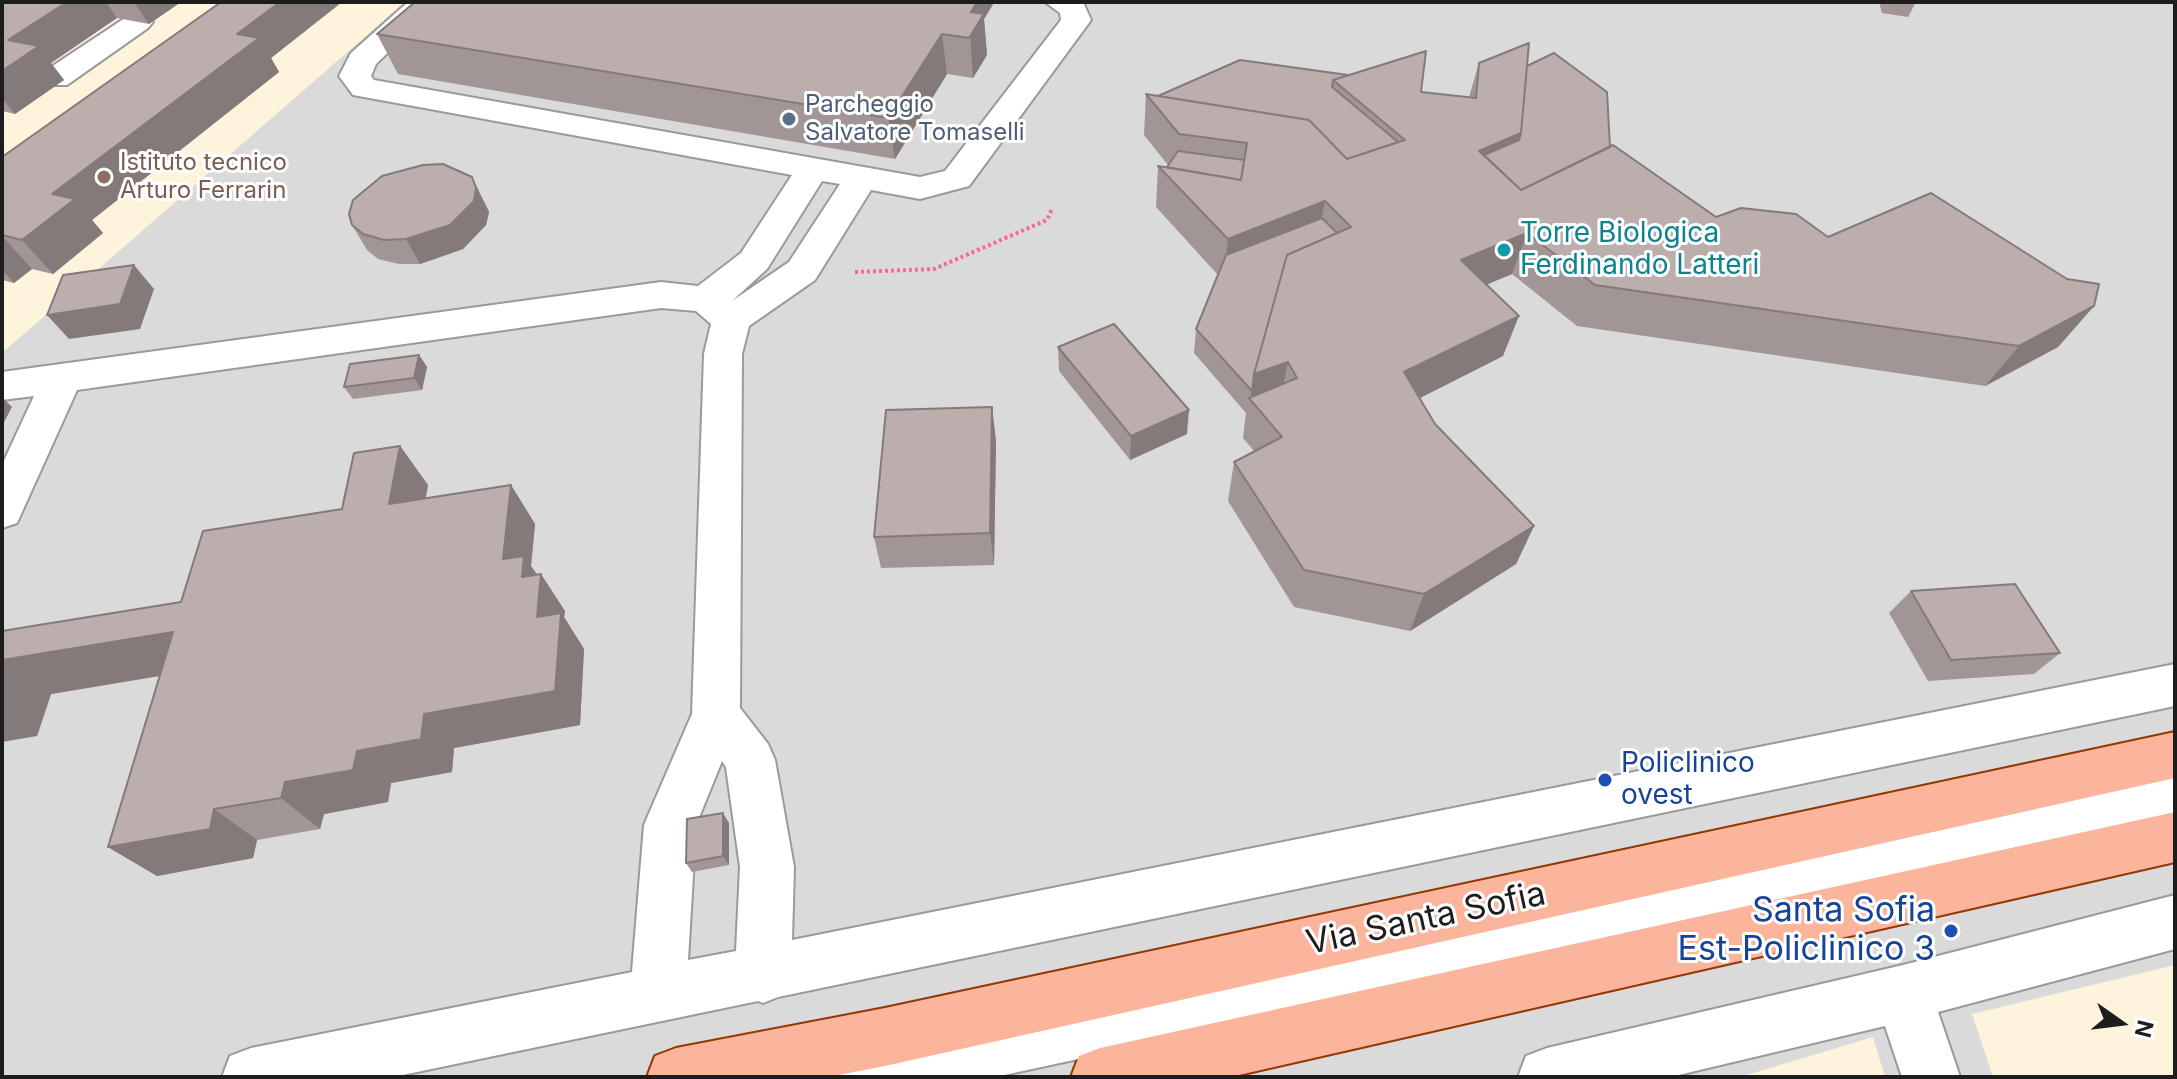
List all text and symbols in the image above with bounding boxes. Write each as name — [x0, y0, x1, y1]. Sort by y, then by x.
place label: Parcheggio Salvatore Tomaselli — [805, 91, 1025, 147]
marker: Parcheggio Salvatore Tomaselli — [780, 110, 798, 128]
place label: Istituto tecnico Arturo Ferrarin — [120, 149, 287, 205]
marker: Istituto tecnico Arturo Ferrarin — [95, 168, 113, 186]
place label: Torre Biologica Ferdinando Latteri — [1520, 217, 1759, 283]
marker: Torre Biologica Ferdinando Latteri — [1495, 241, 1513, 259]
place label: Policlinico ovest — [1621, 747, 1755, 813]
marker: Policlinico ovest — [1596, 771, 1614, 789]
street label: Via Santa Sofia — [1303, 874, 1549, 964]
place label: Santa Sofia Est-Policlinico 3 — [1678, 891, 1935, 970]
marker: Santa Sofia Est-Policlinico 3 — [1942, 922, 1960, 940]
north arrow — [2081, 983, 2161, 1063]
text: N — [2130, 1018, 2159, 1040]

